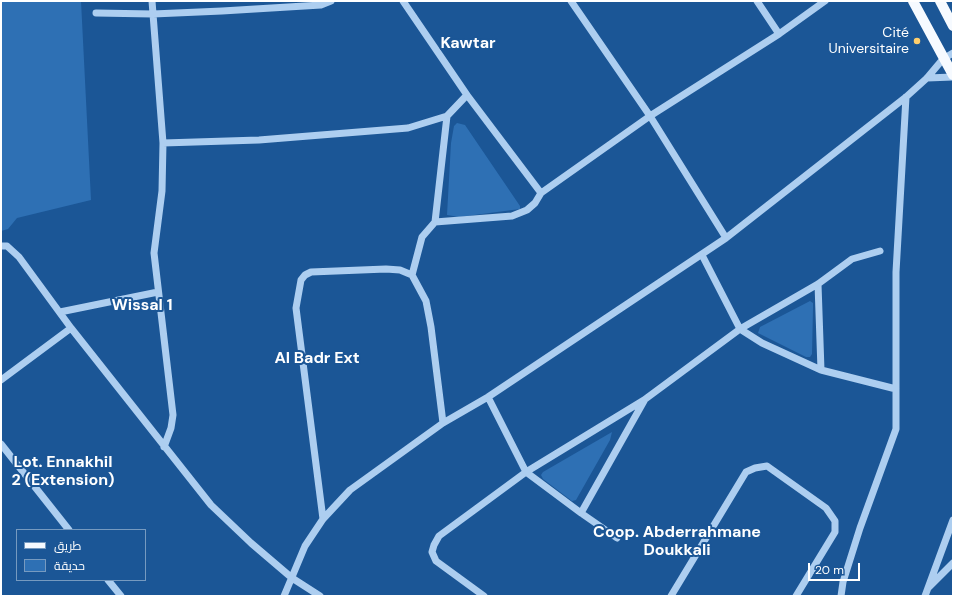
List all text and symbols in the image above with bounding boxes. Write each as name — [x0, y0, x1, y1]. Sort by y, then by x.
place label: Cité Universitaire — [829, 25, 909, 58]
district label: Kawtar — [440, 34, 496, 54]
marker: Cité Universitaire — [912, 36, 922, 46]
district label: Wissal 1 — [112, 296, 172, 316]
district label: Al Badr Ext — [274, 349, 360, 369]
district label: Lot. Ennakhil 2 (Extension) — [11, 453, 115, 491]
district label: Coop. Abderrahmane Doukkali — [593, 523, 761, 561]
legend — [16, 529, 146, 581]
text: طريق — [54, 538, 81, 554]
scale bar — [810, 555, 862, 581]
text: حديقة — [54, 558, 85, 574]
text: 20 m — [815, 562, 844, 578]

